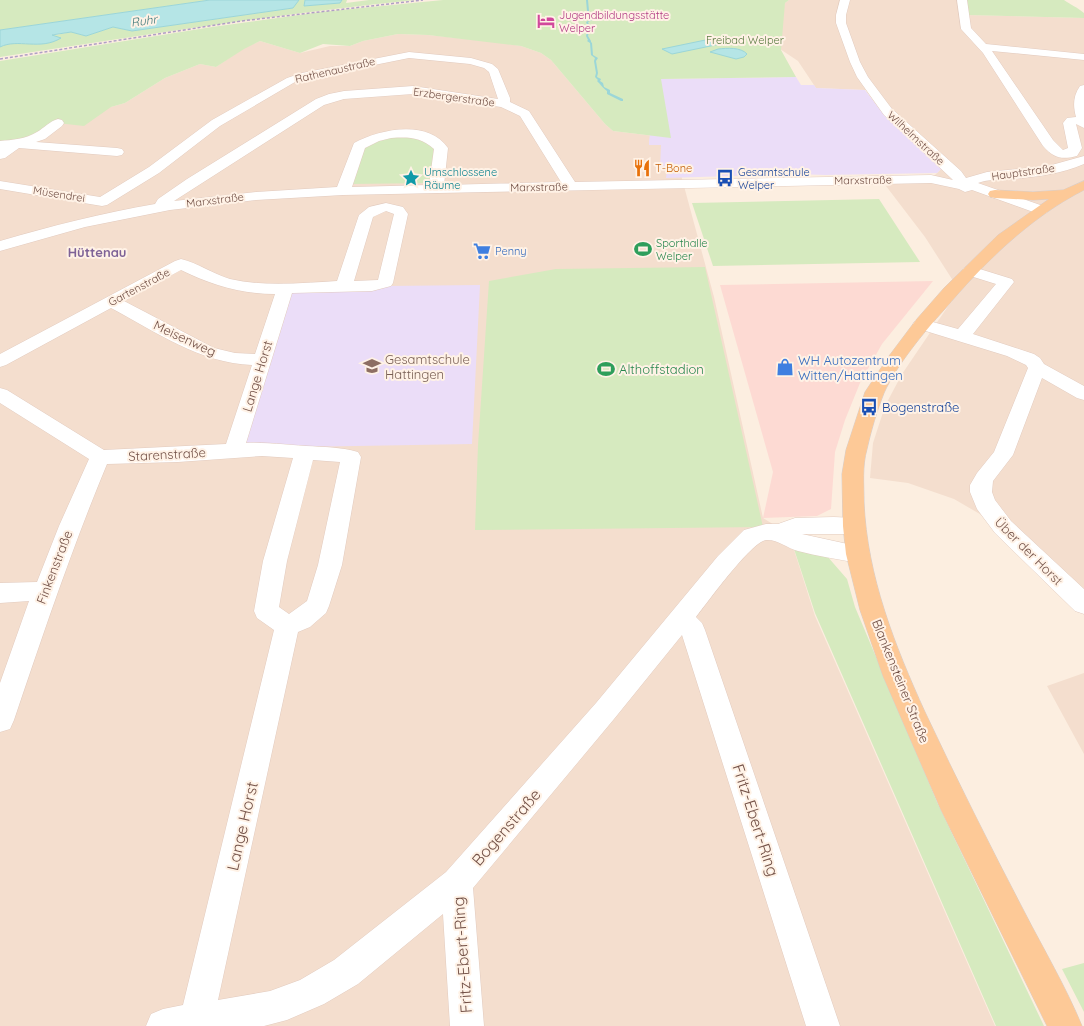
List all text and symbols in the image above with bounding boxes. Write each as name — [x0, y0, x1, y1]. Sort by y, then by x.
place label: Jugendbildungsstätte Welper — [559, 8, 669, 35]
water label: Ruhr — [130, 11, 159, 30]
hotel icon: Jugendbildungsstätte Welper — [536, 11, 556, 31]
park label: Freibad Welper — [706, 33, 785, 47]
street label: Rathenaustraße — [293, 54, 377, 86]
street label: Erzbergerstraße — [412, 84, 496, 110]
street label: Wilhelmstraße — [885, 108, 947, 168]
restaurant icon: T-Bone — [632, 158, 652, 178]
place label: T-Bone — [655, 161, 692, 175]
street label: Hauptstraße — [990, 161, 1056, 183]
place label: Umschlossene Räume — [424, 165, 497, 192]
place label: Gesamtschule Welper — [738, 165, 810, 192]
place icon: Umschlossene Räume — [401, 168, 421, 188]
bus stop icon: Gesamtschule Welper — [715, 168, 735, 188]
street label: Marxstraße — [834, 172, 892, 188]
street label: Marxstraße — [510, 179, 568, 195]
street label: Müsendrei — [32, 183, 86, 205]
street label: Marxstraße — [185, 190, 245, 210]
place label: Sporthalle Welper — [656, 236, 708, 263]
sports icon: Sporthalle Welper — [633, 239, 653, 259]
supermarket icon: Penny — [472, 241, 492, 261]
district label: Hüttenau — [68, 244, 126, 260]
place label: Penny — [495, 244, 527, 258]
street label: Gartenstraße — [106, 265, 172, 309]
street label: Meisenweg — [151, 317, 219, 359]
street label: Lange Horst — [239, 338, 275, 414]
place label: Gesamtschule Hattingen — [385, 351, 470, 382]
place label: WH Autozentrum Witten/Hattingen — [798, 352, 903, 383]
school or university icon: Gesamtschule Hattingen — [362, 356, 382, 376]
shop icon: WH Autozentrum Witten/Hattingen — [775, 357, 795, 377]
sports icon: Althoffstadion — [596, 359, 616, 379]
place label: Althoffstadion — [619, 361, 704, 377]
bus stop icon: Bogenstraße — [859, 397, 879, 417]
place label: Bogenstraße — [882, 399, 959, 415]
street label: Starenstraße — [128, 444, 206, 464]
street label: Über der Horst — [992, 514, 1066, 588]
street label: Finkenstraße — [33, 528, 75, 606]
street label: Blankensteiner Straße — [869, 617, 933, 745]
street label: Fritz-Ebert-Ring — [728, 761, 784, 879]
street label: Lange Horst — [222, 780, 262, 872]
street label: Bogenstraße — [467, 784, 545, 870]
street label: Fritz-Ebert-Ring — [448, 896, 476, 1014]

